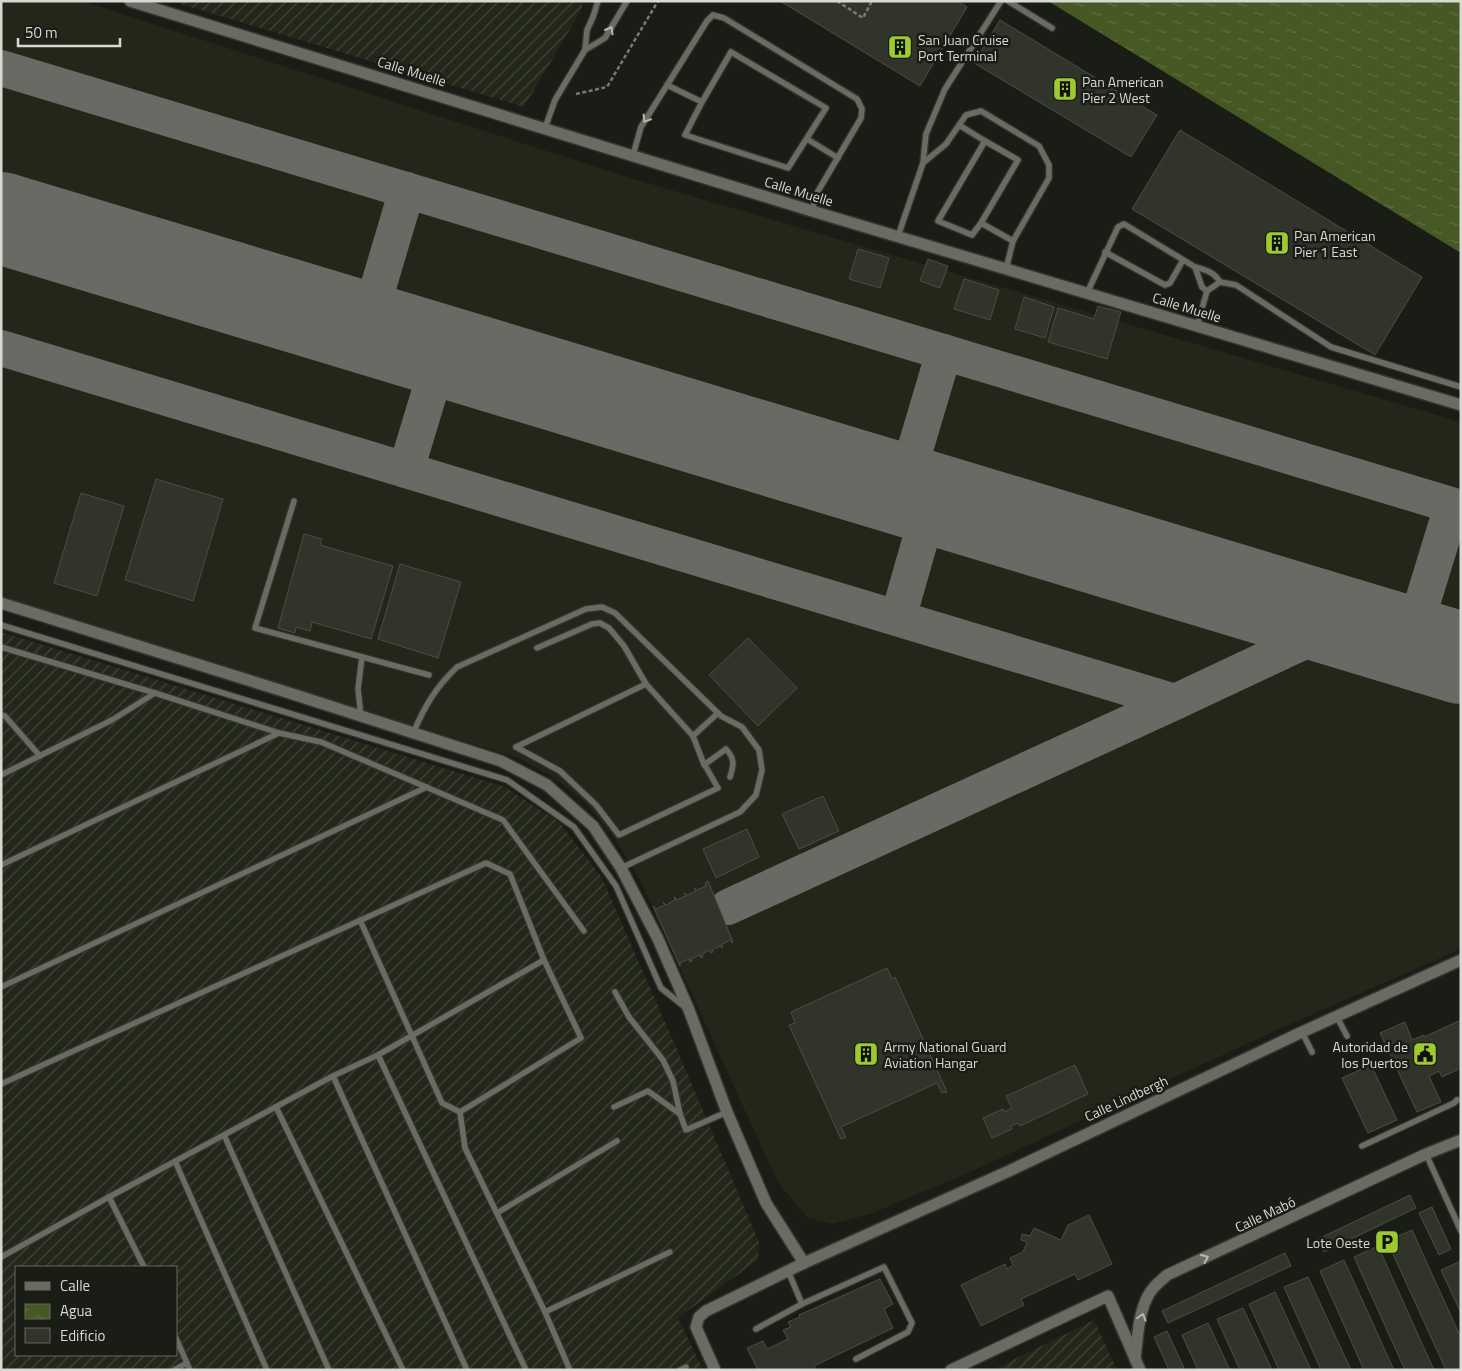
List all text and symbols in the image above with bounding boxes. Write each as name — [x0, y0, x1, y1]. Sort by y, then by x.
scale bar — [18, 15, 120, 47]
text: 50 m — [25, 21, 58, 44]
one-way arrow — [604, 27, 614, 36]
place label: San Juan Cruise Port Terminal — [918, 29, 1009, 66]
building icon: San Juan Cruise Port Terminal — [887, 34, 913, 60]
street label: Calle Muelle — [375, 51, 449, 91]
place label: Pan American Pier 2 West — [1082, 71, 1164, 108]
building icon: Pan American Pier 2 West — [1052, 76, 1078, 102]
one-way arrow — [643, 113, 653, 122]
street label: Calle Muelle — [762, 171, 836, 211]
place label: Pan American Pier 1 East — [1294, 225, 1376, 262]
building icon: Pan American Pier 1 East — [1264, 230, 1290, 256]
street label: Calle Muelle — [1150, 287, 1224, 327]
place label: Army National Guard Aviation Hangar — [884, 1036, 1007, 1073]
place label: Autoridad de los Puertos — [1333, 1036, 1408, 1073]
building icon: Army National Guard Aviation Hangar — [853, 1041, 879, 1067]
public building icon: Autoridad de los Puertos — [1412, 1041, 1438, 1067]
street label: Calle Lindbergh — [1081, 1069, 1171, 1127]
street label: Calle Mabó — [1231, 1191, 1299, 1237]
parking icon: Lote Oeste — [1374, 1229, 1400, 1255]
place label: Lote Oeste — [1306, 1232, 1370, 1253]
one-way arrow — [1200, 1253, 1209, 1264]
legend — [15, 1266, 178, 1356]
text: Calle — [60, 1274, 90, 1297]
text: Agua — [60, 1299, 92, 1322]
one-way arrow — [1136, 1313, 1146, 1321]
text: Edificio — [60, 1324, 105, 1347]

